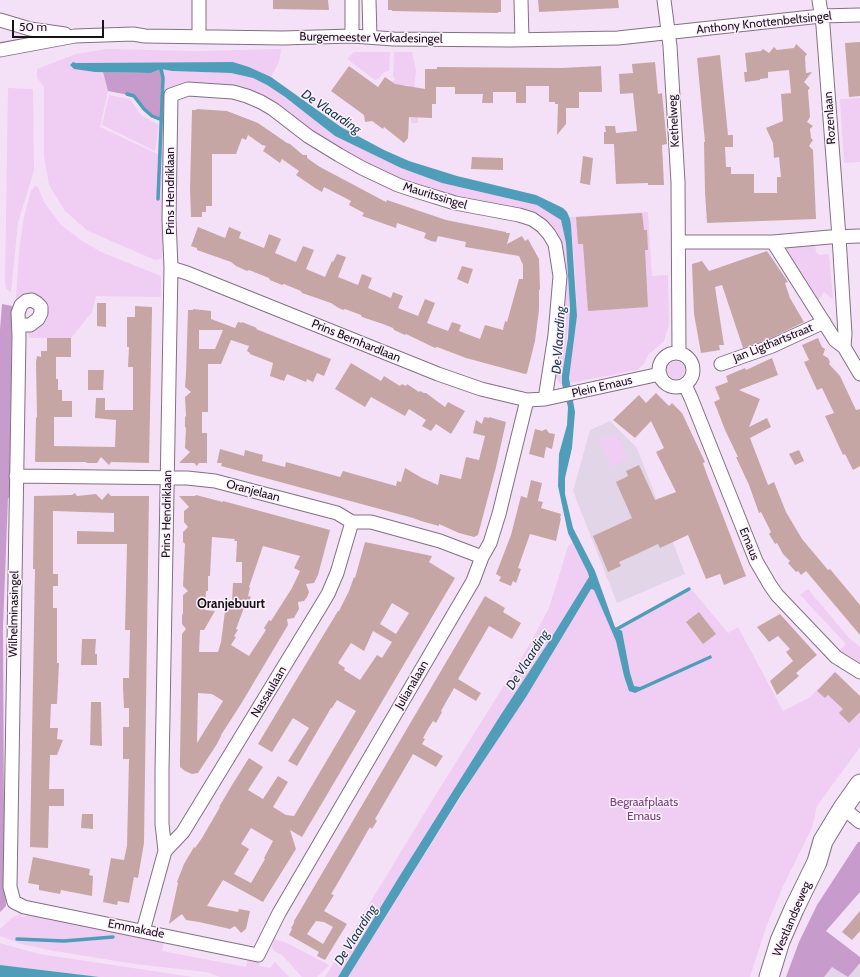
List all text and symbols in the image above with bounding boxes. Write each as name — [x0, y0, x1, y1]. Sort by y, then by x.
street label: Anthony Knottenbeltsingel — [696, 9, 832, 37]
scale bar — [14, 12, 106, 38]
text: 50 m — [19, 19, 47, 34]
street label: Burgemeester Verkadesingel — [299, 30, 443, 46]
water label: De Vlaarding — [298, 86, 364, 138]
street label: Rozenlaan — [821, 91, 839, 145]
street label: Kethelweg — [665, 94, 683, 148]
street label: Prins Hendriklaan — [163, 147, 177, 235]
street label: Mauritssingel — [401, 179, 469, 213]
water label: De Vlaarding — [549, 305, 569, 375]
street label: Prins Bernhardlaan — [309, 317, 403, 365]
street label: Jan Ligthartstraat — [731, 320, 815, 366]
street label: Plein Emaus — [570, 373, 634, 401]
street label: Prins Hendriklaan — [159, 470, 175, 558]
street label: Oranjelaan — [225, 477, 281, 505]
street label: Emaus — [736, 526, 762, 562]
street label: Wilhelminasingel — [6, 570, 22, 658]
district label: Oranjebuurt — [197, 596, 265, 612]
water label: De Vlaarding — [503, 627, 553, 693]
street label: Julianalaan — [392, 658, 432, 712]
street label: Nassaulaan — [248, 664, 290, 720]
park label: Begraafplaats Emaus — [610, 795, 678, 823]
street label: Westlandseweg — [770, 879, 814, 959]
water label: De Vlaarding — [331, 902, 381, 968]
street label: Emmakade — [107, 916, 165, 942]

